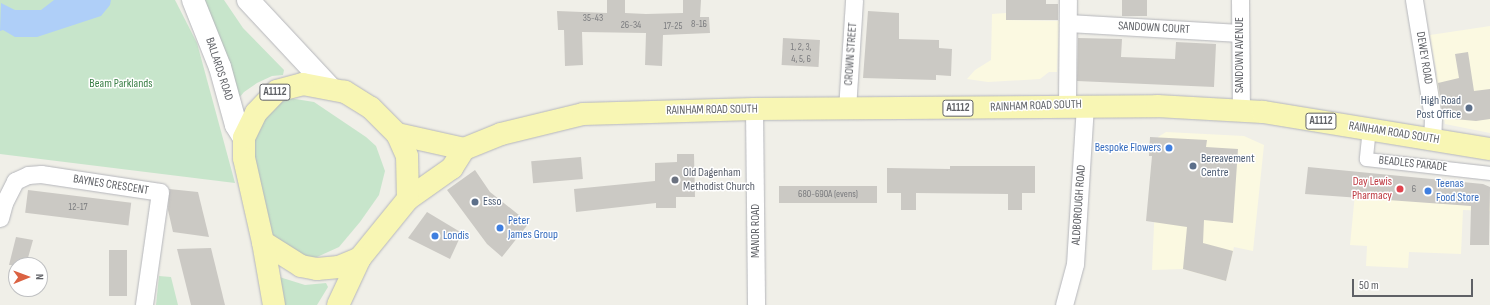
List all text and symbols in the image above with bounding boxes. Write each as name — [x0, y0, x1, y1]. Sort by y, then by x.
house number: 35-43 — [583, 13, 603, 25]
street label: SANDOWN AVENUE — [1233, 17, 1247, 93]
house number: 8-16 — [691, 19, 707, 31]
street label: SANDOWN COURT — [1118, 19, 1190, 37]
house number: 26-34 — [621, 20, 641, 32]
house number: 17-25 — [664, 21, 682, 33]
street label: CROWN STREET — [842, 22, 860, 86]
street label: DEWEY ROAD — [1413, 31, 1435, 85]
street label: BALLARDS ROAD — [202, 36, 236, 102]
house number: 1, 2, 3, 4, 5, 6 — [791, 41, 811, 64]
park label: Beam Parklands — [89, 77, 153, 91]
road number: A1112 — [259, 83, 291, 101]
place label: High Road Post Office — [1416, 94, 1461, 122]
street label: RAINHAM ROAD SOUTH — [990, 97, 1082, 115]
road number: A1112 — [942, 99, 974, 117]
street label: RAINHAM ROAD SOUTH — [666, 102, 758, 118]
marker: High Road Post Office — [1464, 103, 1474, 113]
road number: A1112 — [1305, 112, 1337, 130]
street label: RAINHAM ROAD SOUTH — [1348, 119, 1440, 147]
place label: Bespoke Flowers — [1095, 141, 1161, 155]
marker: Bespoke Flowers — [1164, 143, 1174, 153]
place label: Bereavement Centre — [1201, 152, 1255, 180]
street label: BEADLES PARADE — [1378, 153, 1448, 175]
marker: Bereavement Centre — [1188, 161, 1198, 171]
street label: ALDBOROUGH ROAD — [1069, 164, 1089, 246]
place label: Old Dagenham Methodist Church — [683, 166, 755, 194]
street label: BAYNES CRESCENT — [72, 172, 150, 198]
marker: Old Dagenham Methodist Church — [670, 175, 680, 185]
place label: Day Lewis Pharmacy — [1352, 175, 1392, 203]
place label: Teenas Food Store — [1436, 177, 1479, 205]
marker: Day Lewis Pharmacy — [1395, 184, 1405, 194]
house number: 6 — [1412, 184, 1416, 196]
marker: Teenas Food Store — [1423, 186, 1433, 196]
house number: 680-690A (evens) — [798, 189, 858, 201]
place label: Esso — [483, 195, 501, 209]
marker: Esso — [470, 197, 480, 207]
house number: 12-17 — [69, 202, 87, 214]
street label: MANOR ROAD — [749, 204, 763, 258]
place label: Peter James Group — [508, 214, 558, 242]
marker: Peter James Group — [495, 223, 505, 233]
place label: Londis — [443, 229, 469, 243]
marker: Londis — [430, 231, 440, 241]
north arrow — [8, 257, 48, 297]
scale bar — [1354, 271, 1475, 297]
text: N — [33, 274, 46, 280]
text: 50 m — [1359, 278, 1379, 293]

